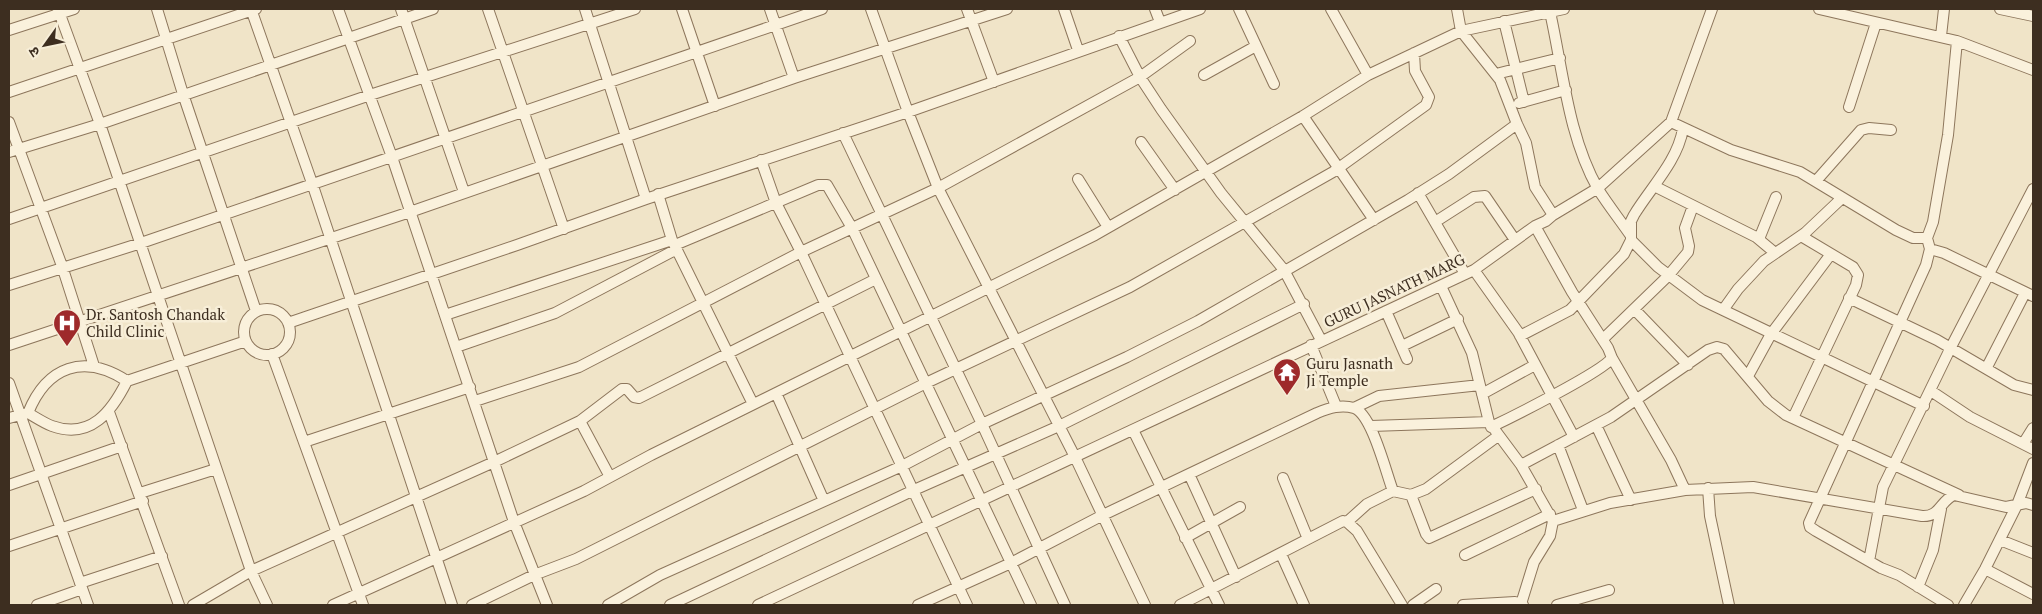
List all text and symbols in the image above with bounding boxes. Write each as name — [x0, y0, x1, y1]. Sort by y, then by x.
north arrow — [20, 20, 70, 70]
text: उ — [23, 43, 44, 61]
street label: GURU JASNATH MARG — [1320, 248, 1468, 332]
place label: Dr. Santosh Chandak Child Clinic — [86, 304, 225, 341]
hospital icon: Dr. Santosh Chandak Child Clinic — [52, 308, 82, 347]
place label: Guru Jasnath Ji Temple — [1306, 353, 1393, 390]
temple icon: Guru Jasnath Ji Temple — [1272, 357, 1302, 396]

